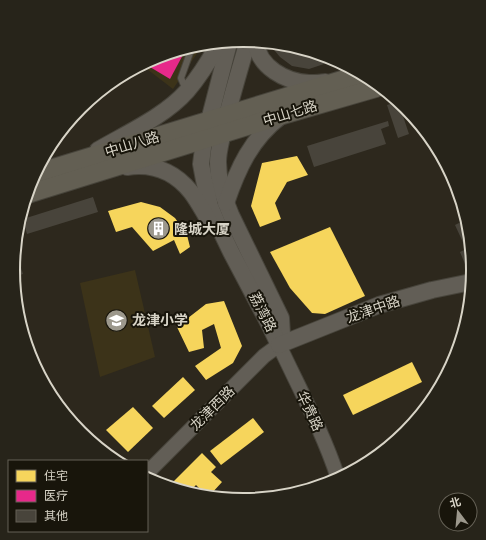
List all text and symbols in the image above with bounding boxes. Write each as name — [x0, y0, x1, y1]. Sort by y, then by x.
street label: 中山七路 — [260, 94, 319, 130]
street label: 中山八路 — [102, 125, 161, 161]
building icon: 隆城大厦 — [145, 216, 171, 242]
place label: 隆城大厦 — [174, 218, 230, 238]
street label: 荔湾路 — [245, 288, 282, 335]
street label: 龙津中路 — [343, 289, 402, 327]
school or university icon: 龙津小学 — [104, 307, 130, 333]
place label: 龙津小学 — [132, 309, 188, 329]
street label: 龙津西路 — [184, 380, 238, 434]
street label: 华贵路 — [293, 387, 329, 434]
legend — [8, 460, 148, 532]
text: 住宅 — [44, 466, 68, 483]
text: 医疗 — [44, 486, 68, 503]
north arrow — [438, 492, 478, 532]
text: 北 — [447, 492, 462, 511]
text: 其他 — [44, 506, 68, 523]

